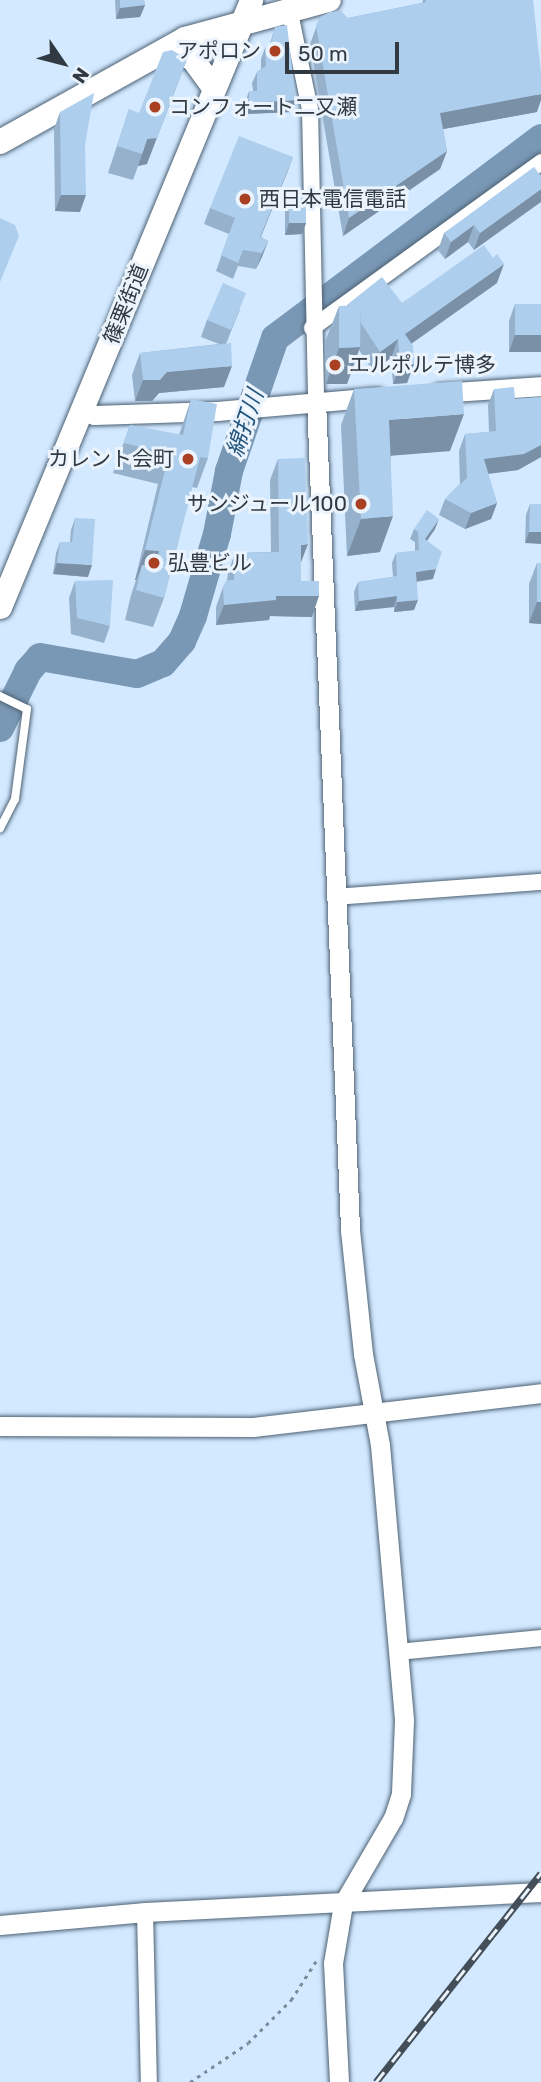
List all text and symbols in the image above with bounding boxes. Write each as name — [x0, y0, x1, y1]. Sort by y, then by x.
north arrow — [28, 28, 98, 98]
scale bar — [289, 28, 403, 72]
place label: アポロン — [177, 38, 261, 64]
text: 50 m — [298, 41, 348, 66]
marker: アポロン — [267, 43, 283, 59]
text: N — [67, 63, 94, 88]
place label: コンフォート二又瀬 — [169, 94, 358, 120]
marker: コンフォート二又瀬 — [147, 99, 163, 115]
place label: 西日本電信電話 — [259, 186, 406, 212]
marker: 西日本電信電話 — [237, 191, 253, 207]
street label: 篠栗街道 — [99, 260, 153, 348]
place label: エルポルテ博多 — [349, 352, 496, 378]
marker: エルポルテ博多 — [327, 357, 343, 373]
water label: 綿打川 — [221, 386, 269, 460]
place label: カレント会町 — [48, 446, 174, 472]
marker: カレント会町 — [180, 451, 196, 467]
place label: サンジュール100 — [185, 491, 347, 517]
marker: サンジュール100 — [353, 496, 369, 512]
place label: 弘豊ビル — [168, 550, 252, 576]
marker: 弘豊ビル — [146, 555, 162, 571]

